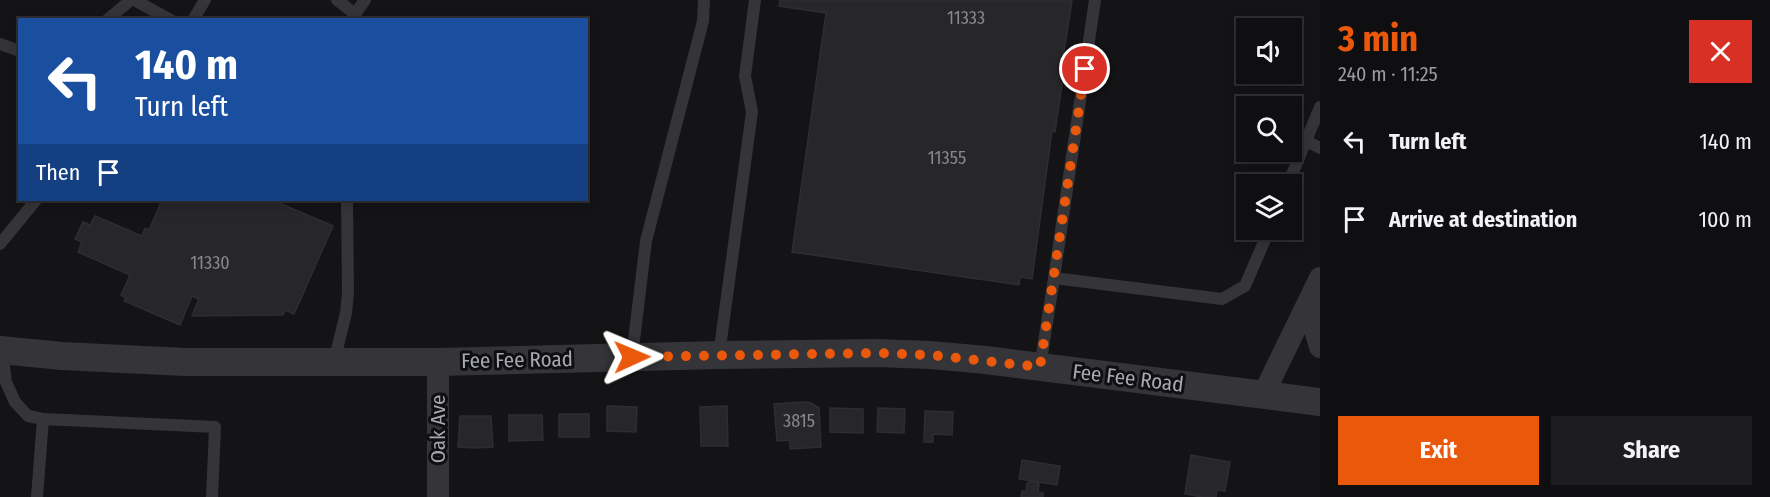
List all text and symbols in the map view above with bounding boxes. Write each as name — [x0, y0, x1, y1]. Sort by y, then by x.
house number: 11333 — [947, 7, 985, 29]
text: 3 min — [1338, 17, 1418, 61]
map controls — [1236, 18, 1302, 240]
button: sound — [1236, 18, 1302, 84]
button: close — [1689, 20, 1752, 83]
text: 140 m — [135, 40, 238, 90]
icon: left — [36, 42, 114, 120]
pin — [1059, 43, 1110, 94]
icon: arrive — [1068, 52, 1101, 85]
text: 240 m · 11:25 — [1338, 62, 1438, 86]
text: Turn left — [135, 91, 228, 123]
button: search — [1236, 96, 1302, 162]
icon: left — [1338, 125, 1371, 158]
text: Turn left — [1389, 128, 1467, 155]
text: 140 m — [1699, 128, 1752, 155]
house number: 11355 — [928, 147, 966, 169]
icon: arrive — [92, 156, 125, 189]
text: Then — [36, 159, 80, 186]
button: layers — [1236, 174, 1302, 240]
icon: arrive — [1338, 203, 1371, 236]
text: Arrive at destination — [1389, 206, 1577, 233]
text: 100 m — [1698, 206, 1752, 233]
house number: 11330 — [190, 252, 230, 274]
position arrow — [600, 325, 664, 389]
street label: Fee Fee Road — [461, 346, 573, 374]
street label: Fee Fee Road — [1071, 358, 1185, 398]
street label: Oak Ave — [425, 395, 451, 463]
house number: 3815 — [783, 410, 815, 432]
button: Exit — [1338, 416, 1539, 485]
button: Share — [1551, 416, 1752, 485]

